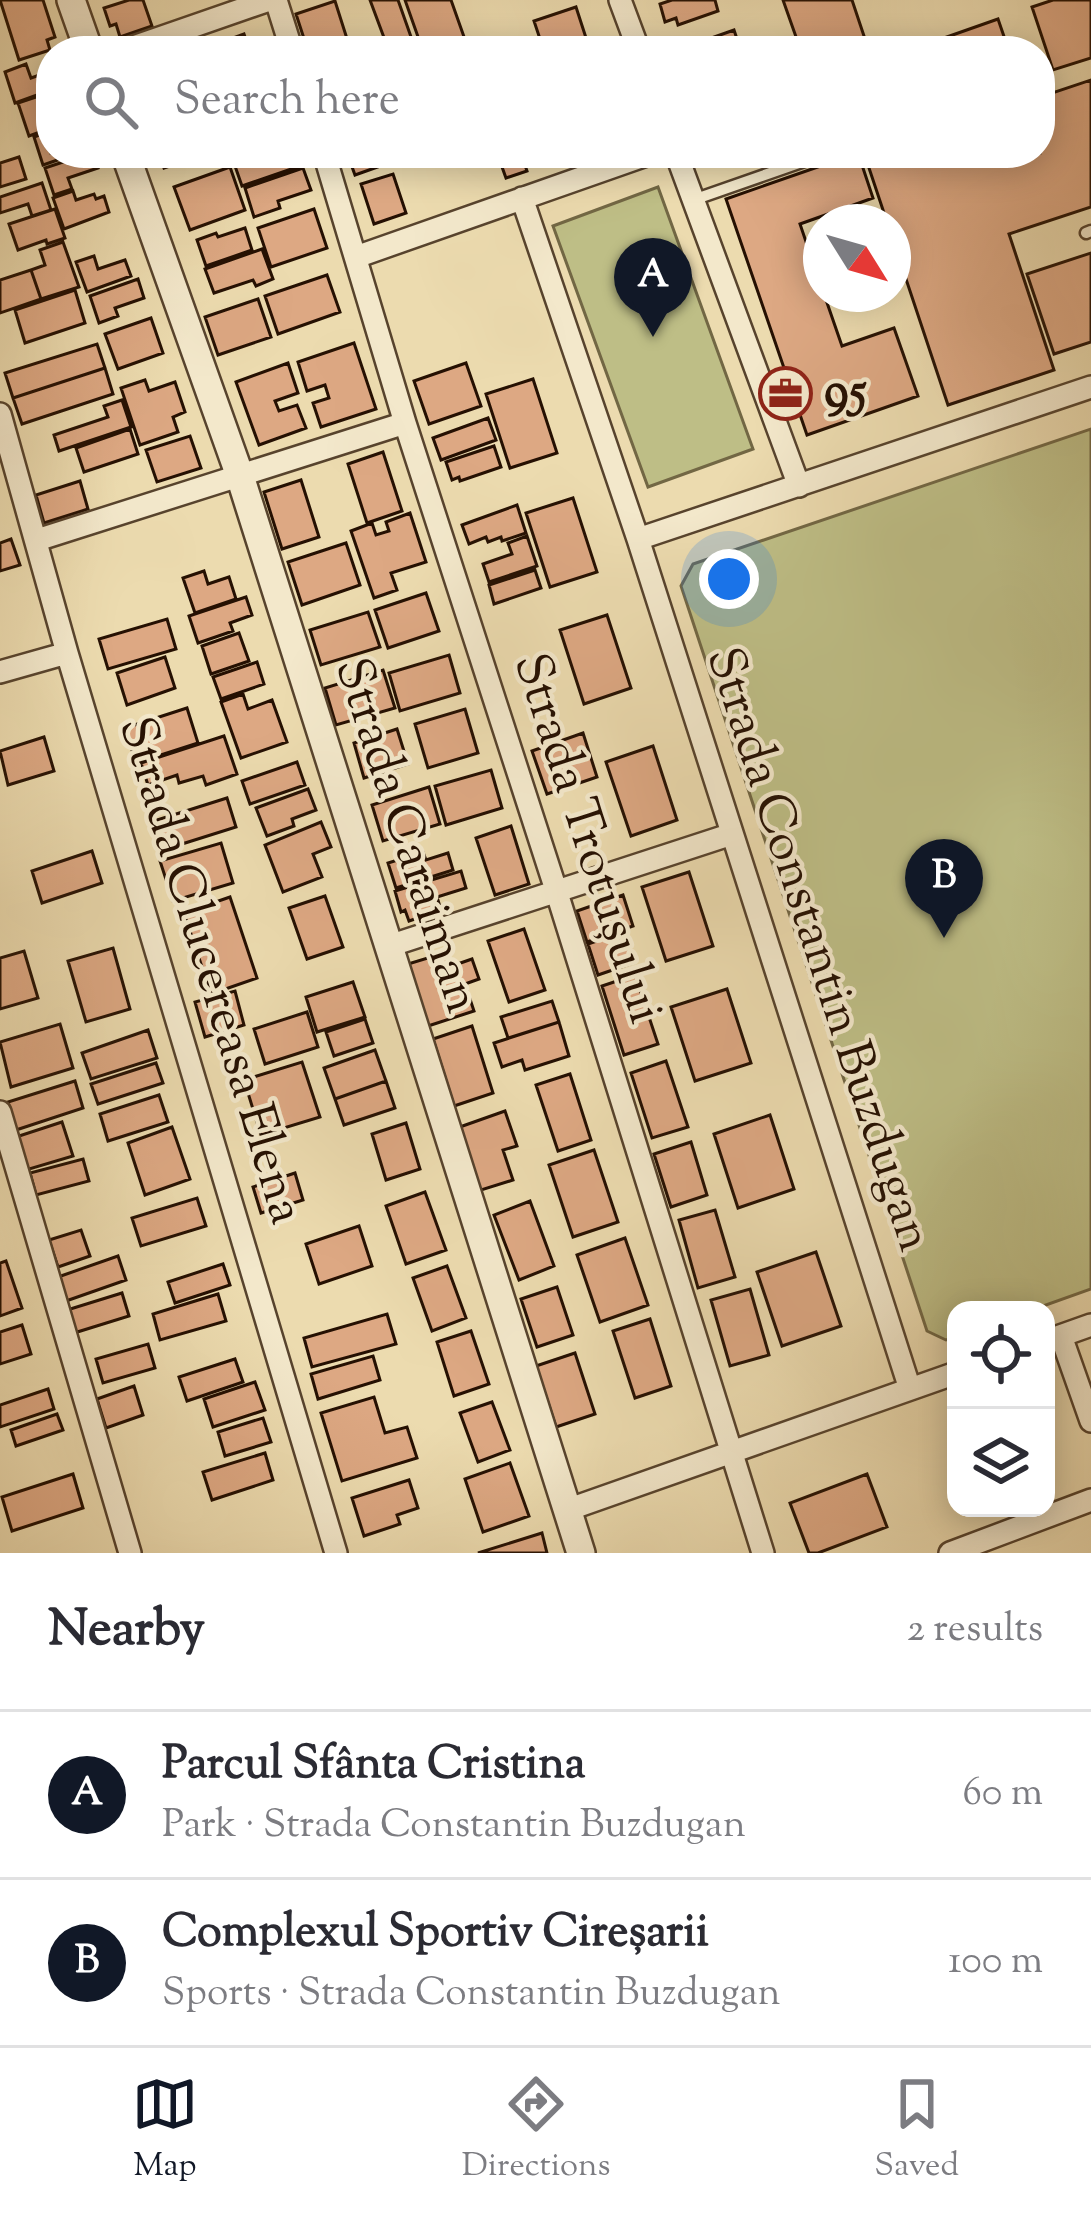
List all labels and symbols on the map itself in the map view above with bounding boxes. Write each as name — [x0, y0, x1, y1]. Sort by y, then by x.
north arrow — [803, 204, 911, 312]
pin: A — [614, 238, 692, 337]
place label: 95 — [824, 357, 867, 430]
office icon: 95 — [757, 365, 813, 421]
your location — [699, 549, 759, 609]
street label: Strada Constantin Buzdugan — [690, 640, 944, 1260]
street label: Strada Trotușului — [492, 645, 680, 1033]
street label: Strada Caraiman — [313, 649, 497, 1023]
street label: Strada Clucereasa Elena — [97, 708, 321, 1234]
pin: B — [905, 839, 983, 938]

